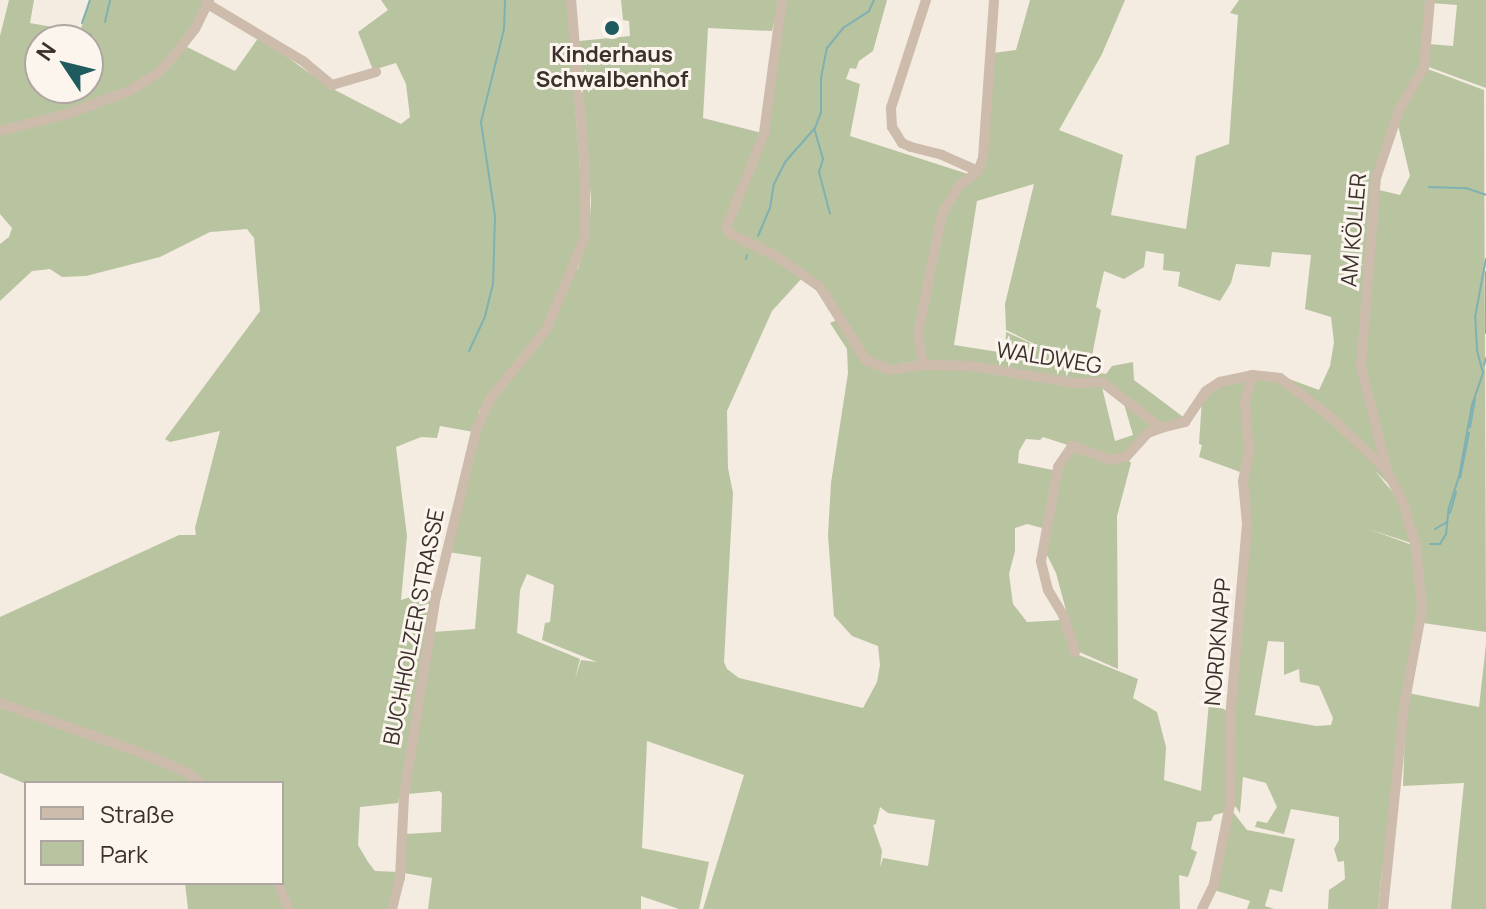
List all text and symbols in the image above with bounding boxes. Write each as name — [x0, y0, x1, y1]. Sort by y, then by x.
marker: Kinderhaus Schwalbenhof — [603, 19, 621, 37]
north arrow — [24, 24, 104, 104]
text: N — [29, 36, 63, 66]
place label: Kinderhaus Schwalbenhof — [536, 41, 688, 92]
street label: AM KÖLLER — [1336, 172, 1372, 288]
street label: WALDWEG — [994, 337, 1104, 379]
street label: BUCHHOLZER STRASSE — [378, 507, 450, 747]
street label: NORDKNAPP — [1199, 577, 1237, 707]
legend — [24, 781, 284, 885]
text: Straße — [100, 797, 174, 830]
text: Park — [100, 837, 148, 870]

